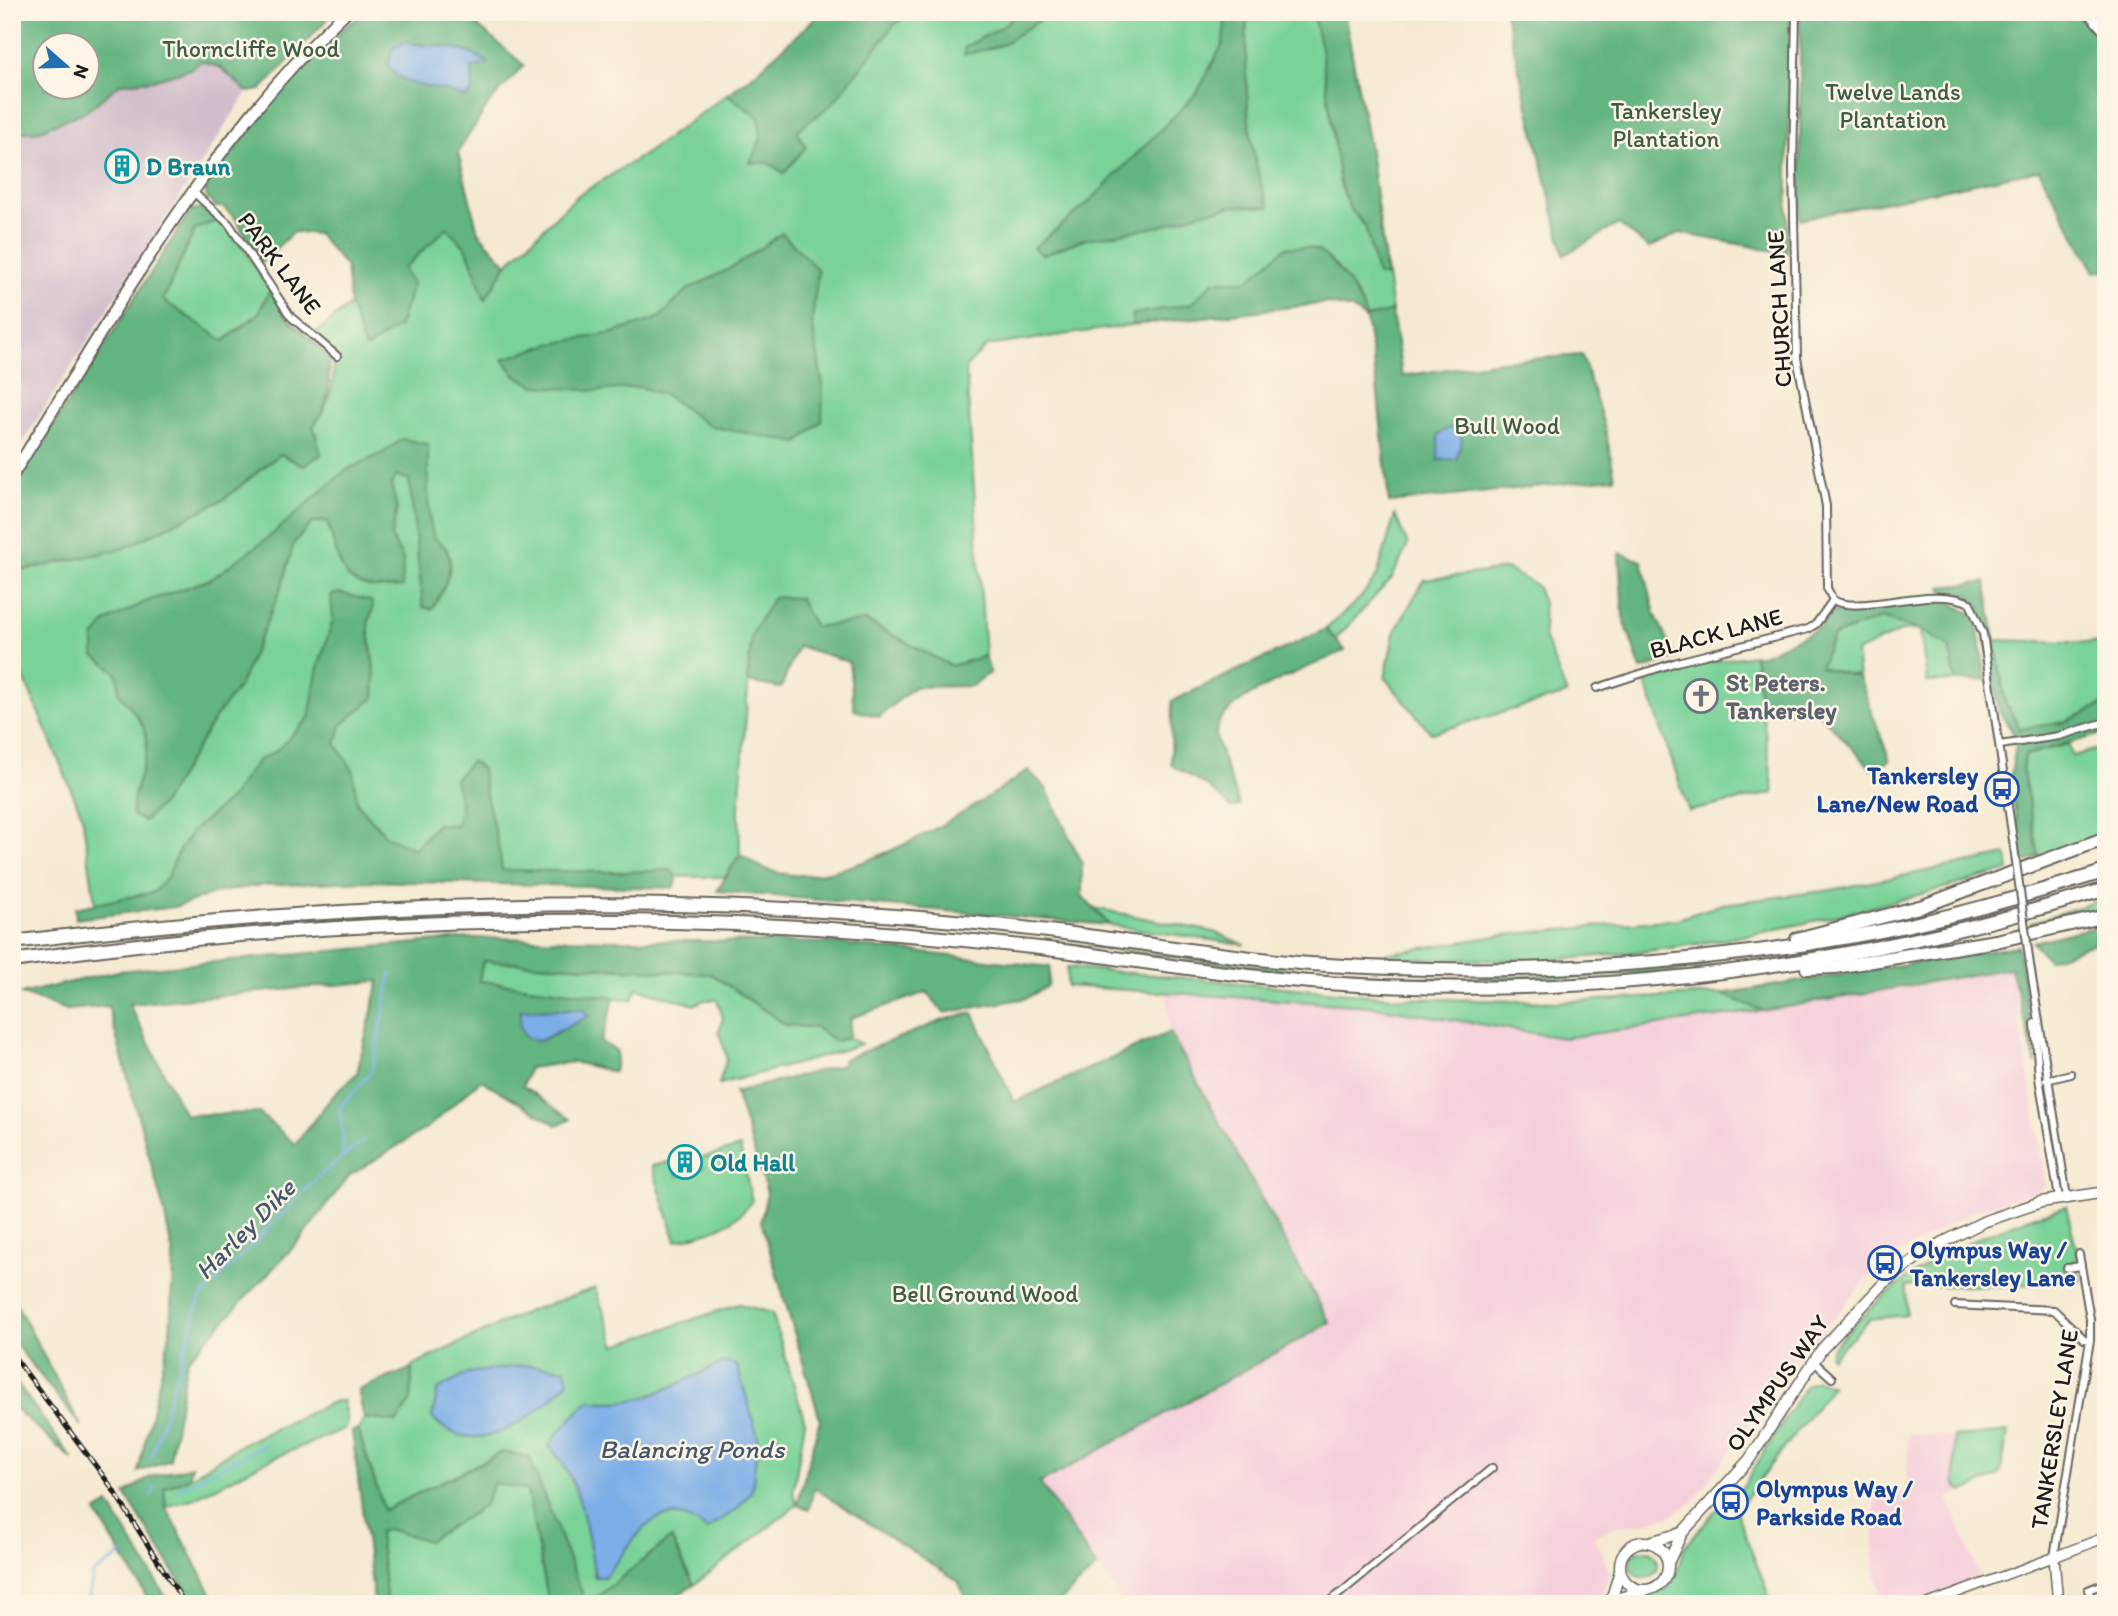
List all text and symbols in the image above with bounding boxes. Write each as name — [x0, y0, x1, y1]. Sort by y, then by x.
north arrow — [32, 32, 102, 102]
park label: Thorncliffe Wood — [162, 34, 340, 63]
text: N — [69, 62, 95, 82]
park label: Twelve Lands Plantation — [1825, 77, 1961, 134]
park label: Tankersley Plantation — [1611, 96, 1722, 153]
building icon: D Braun — [103, 147, 141, 185]
place label: D Braun — [146, 152, 231, 181]
street label: PARK LANE — [232, 206, 328, 320]
street label: CHURCH LANE — [1760, 230, 1798, 388]
park label: Bull Wood — [1454, 411, 1560, 440]
street label: BLACK LANE — [1646, 601, 1786, 665]
place label: St Peters. Tankersley — [1725, 668, 1837, 726]
church icon: St Peters. Tankersley — [1682, 677, 1720, 715]
place label: Tankersley Lane/New Road — [1817, 761, 1979, 818]
bus stop icon: Tankersley Lane/New Road — [1983, 770, 2021, 808]
building icon: Old Hall — [666, 1143, 704, 1181]
place label: Old Hall — [710, 1148, 795, 1177]
water label: Harley Dike — [188, 1171, 303, 1286]
place label: Olympus Way / Tankersley Lane — [1909, 1235, 2076, 1293]
bus stop icon: Olympus Way / Tankersley Lane — [1866, 1244, 1904, 1282]
park label: Bell Ground Wood — [892, 1279, 1078, 1308]
street label: OLYMPUS WAY — [1719, 1309, 1835, 1457]
street label: TANKERSLEY LANE — [2024, 1327, 2084, 1531]
water label: Balancing Ponds — [600, 1433, 786, 1465]
place label: Olympus Way / Parkside Road — [1756, 1474, 1914, 1531]
bus stop icon: Olympus Way / Parkside Road — [1712, 1483, 1750, 1521]

